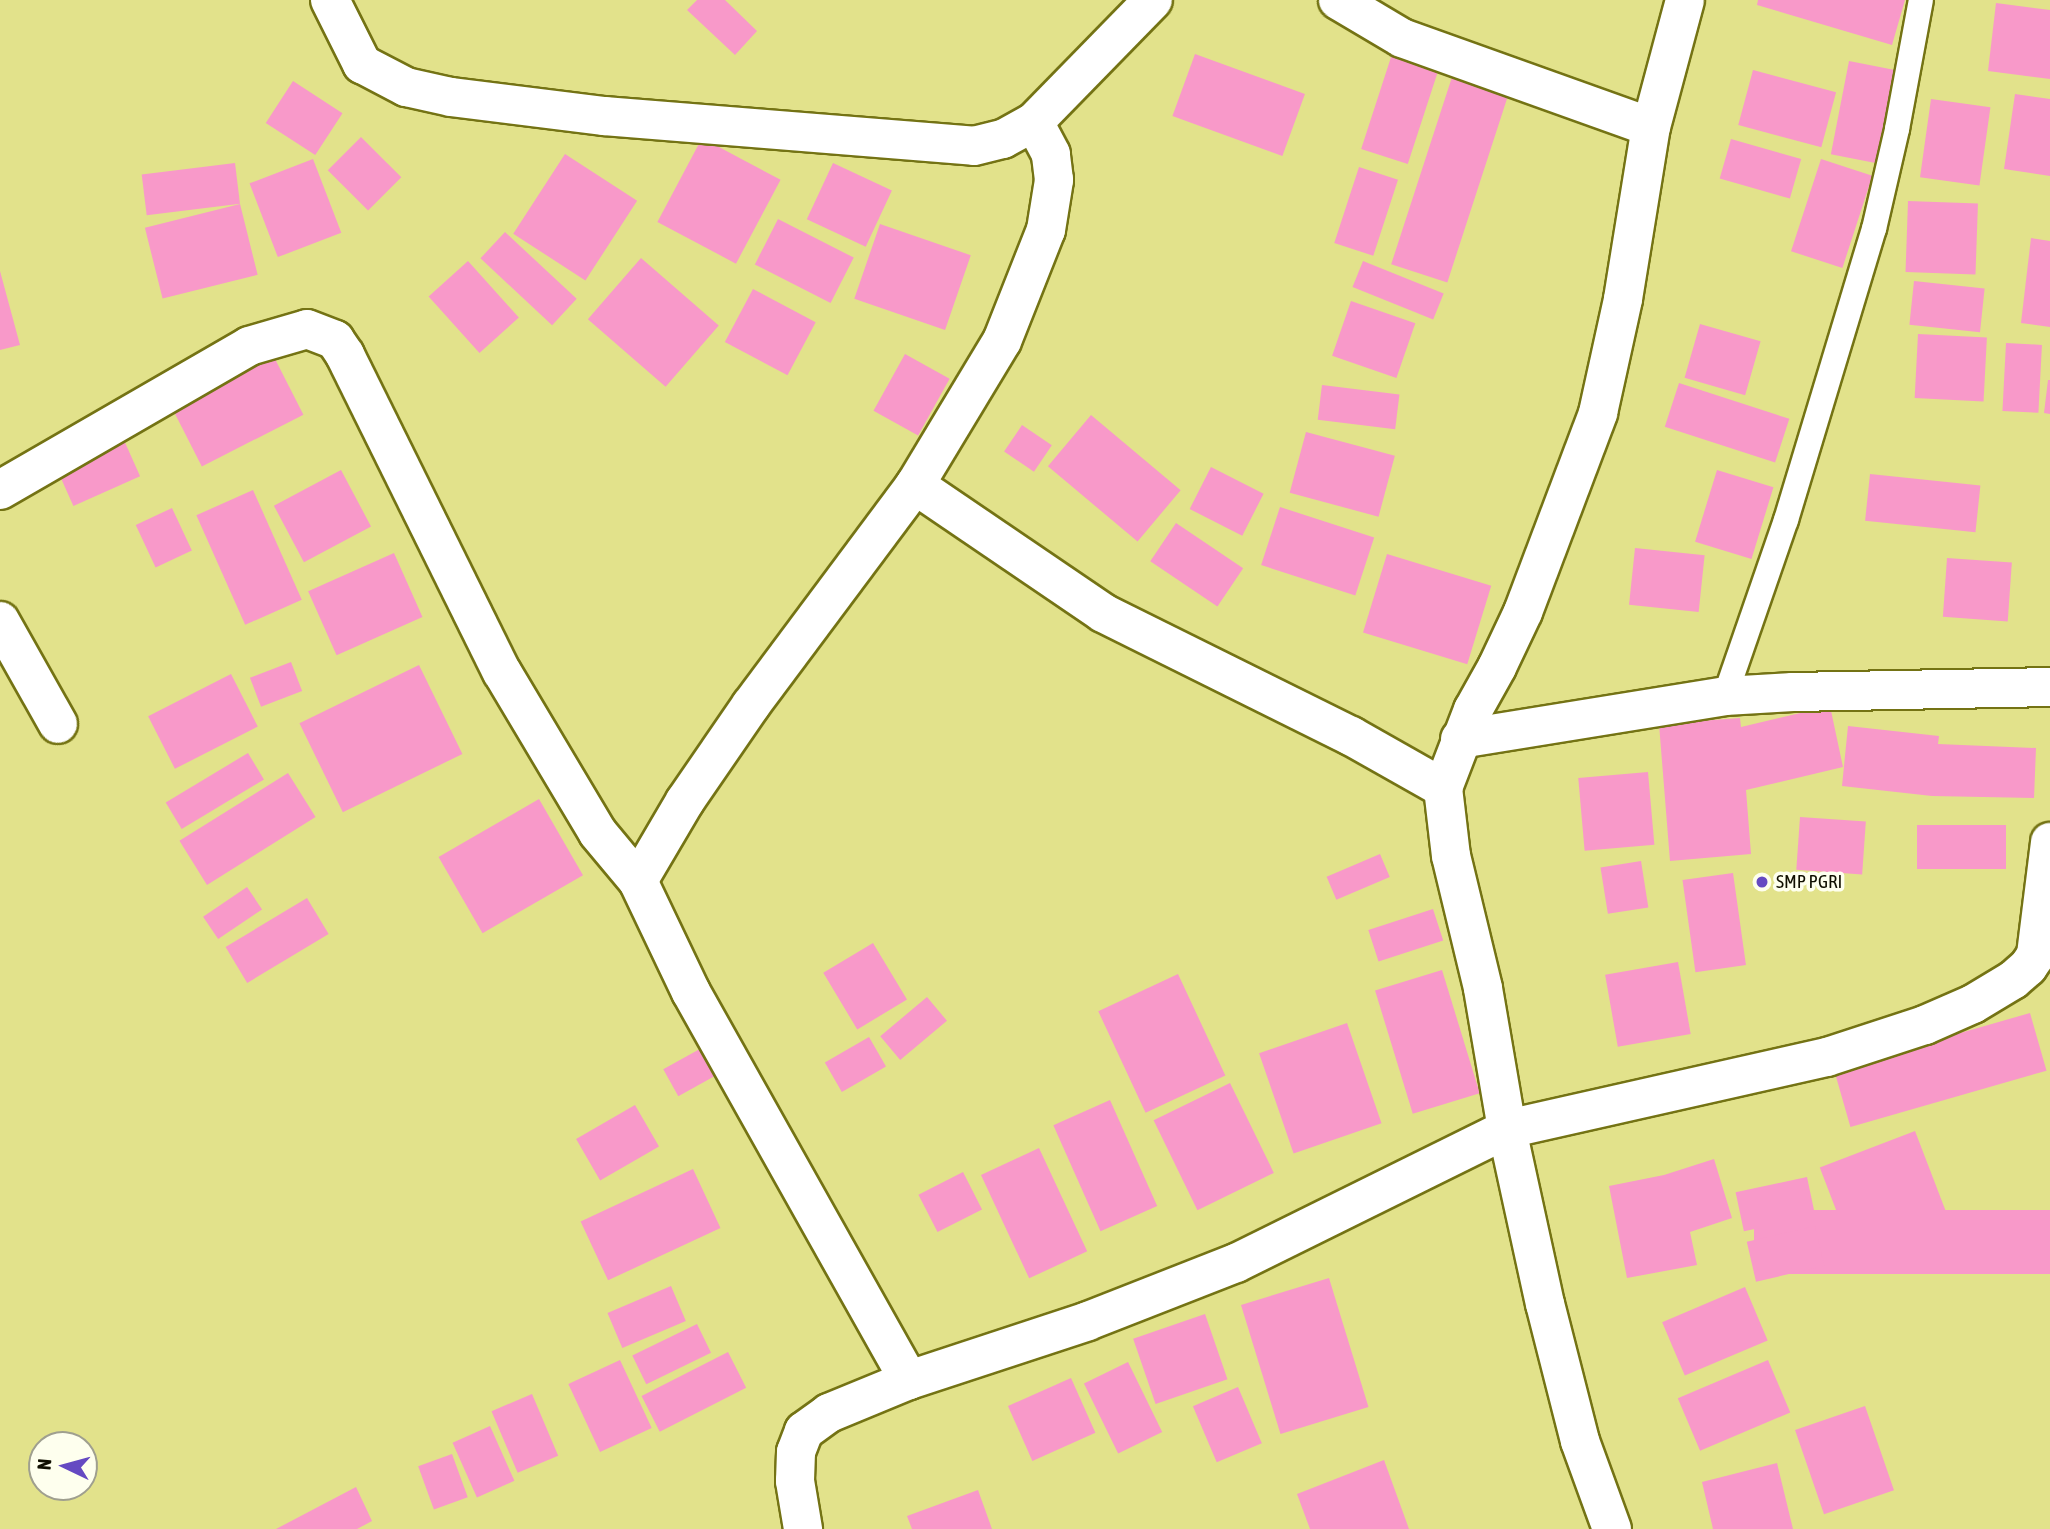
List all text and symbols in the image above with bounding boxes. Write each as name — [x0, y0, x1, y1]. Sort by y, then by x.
place label: SMP PGRI — [1776, 871, 1842, 893]
marker: SMP PGRI — [1754, 874, 1770, 890]
north arrow — [28, 1431, 98, 1501]
text: N — [33, 1458, 56, 1471]

